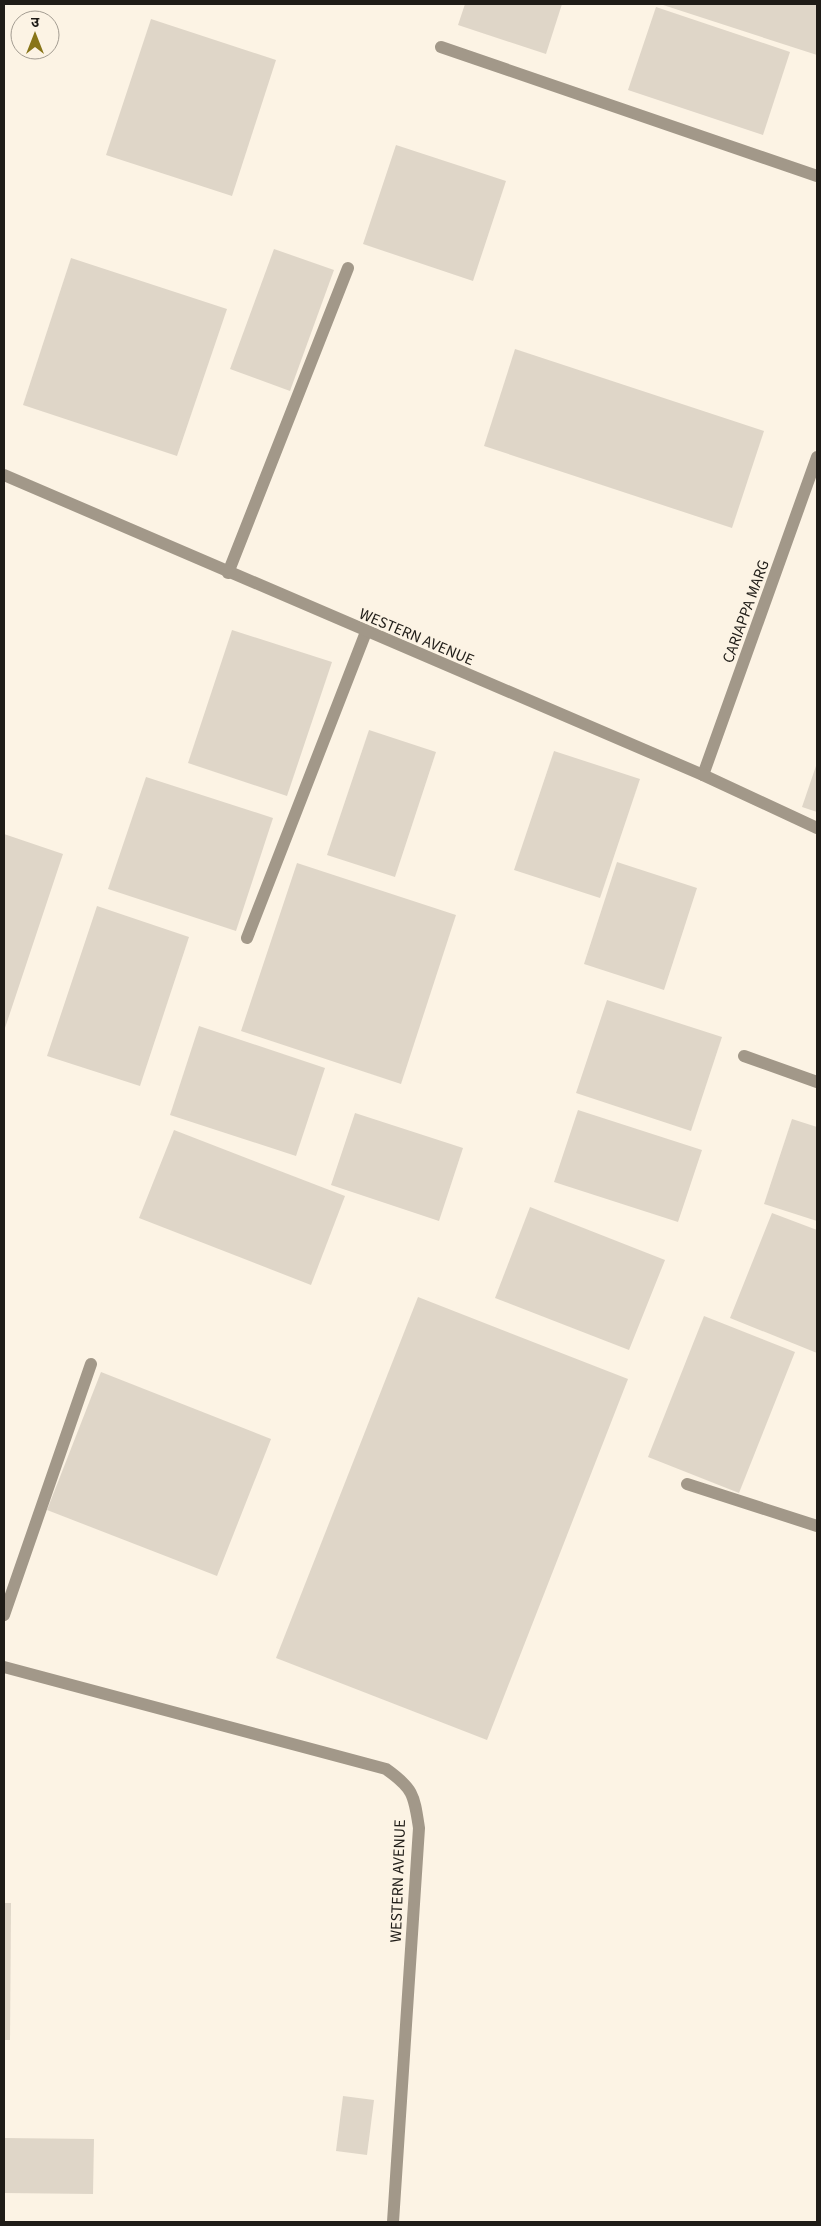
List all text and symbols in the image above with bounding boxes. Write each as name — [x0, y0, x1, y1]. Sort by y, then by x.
north arrow — [10, 10, 60, 60]
text: उ — [31, 13, 40, 33]
street label: CARIAPPA MARG — [717, 557, 775, 666]
street label: WESTERN AVENUE — [356, 603, 478, 671]
street label: WESTERN AVENUE — [385, 1819, 411, 1943]

